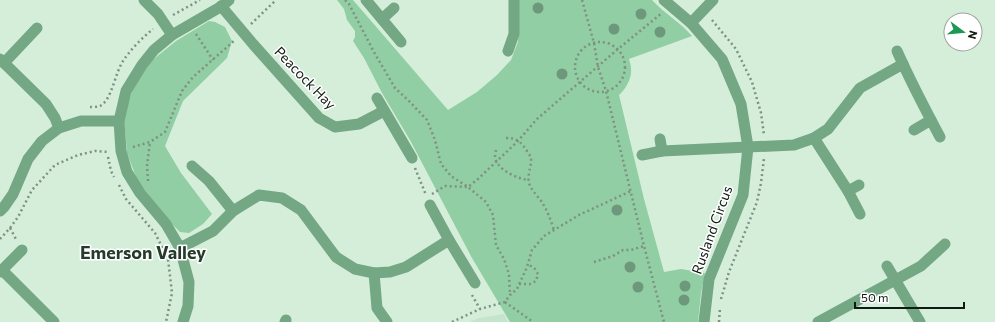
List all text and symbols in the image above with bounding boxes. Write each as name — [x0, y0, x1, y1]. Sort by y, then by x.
north arrow — [943, 12, 983, 52]
text: N — [966, 29, 980, 41]
street label: Peacock Hay — [271, 43, 339, 113]
street label: Rusland Circus — [688, 183, 735, 276]
district label: Emerson Valley — [80, 241, 206, 263]
scale bar — [855, 284, 964, 310]
text: 50 m — [861, 290, 889, 304]

